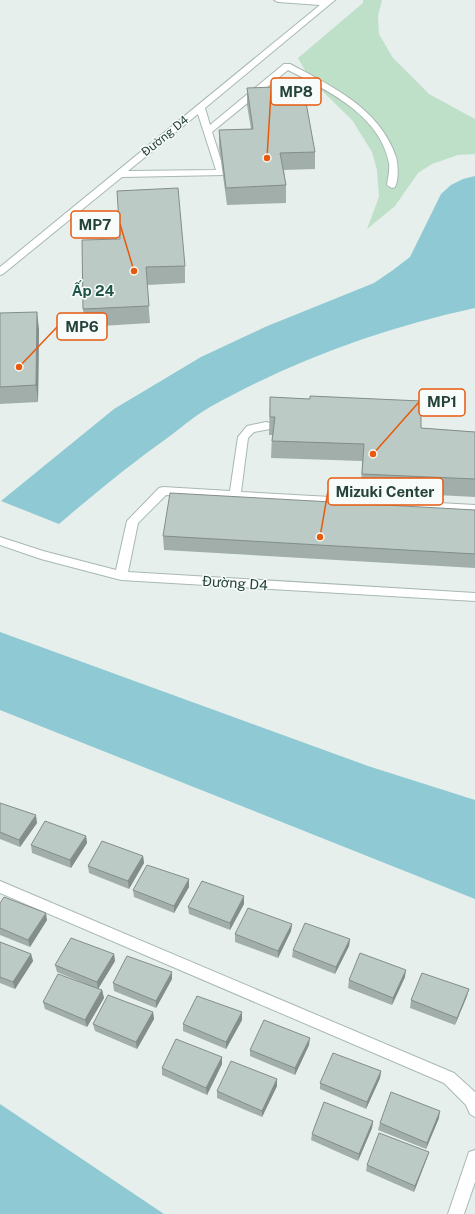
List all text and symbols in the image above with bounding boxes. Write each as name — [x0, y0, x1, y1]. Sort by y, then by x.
callout: MP8 — [271, 78, 321, 105]
text: MP8 — [279, 83, 313, 100]
street label: Đường D4 — [139, 113, 192, 159]
callout: MP7 — [71, 211, 120, 238]
text: MP7 — [79, 216, 111, 233]
district label: Ấp 24 — [72, 280, 115, 299]
callout: MP6 — [57, 313, 107, 340]
text: MP6 — [65, 318, 99, 335]
callout: MP1 — [419, 389, 465, 416]
text: MP1 — [427, 393, 457, 410]
callout: Mizuki Center — [328, 478, 443, 505]
text: Mizuki Center — [335, 483, 435, 500]
street label: Đường D4 — [202, 573, 269, 593]

